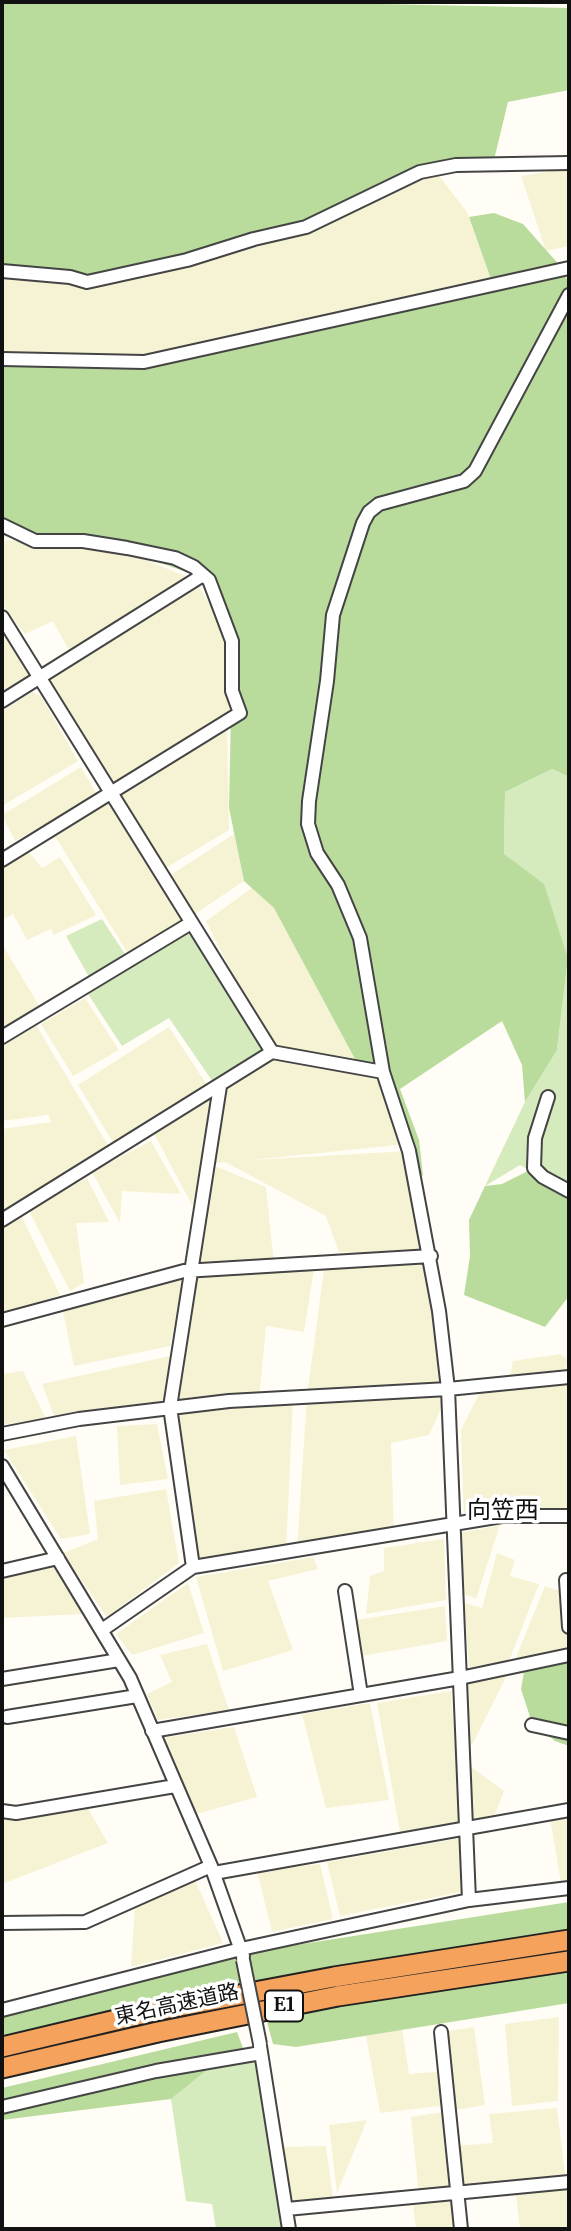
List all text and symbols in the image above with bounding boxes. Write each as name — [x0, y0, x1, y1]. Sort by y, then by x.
district label: 向笠西 — [467, 1497, 539, 1525]
street label: 東名高速道路 — [113, 1980, 241, 2030]
road number: E1 — [265, 1990, 303, 2022]

